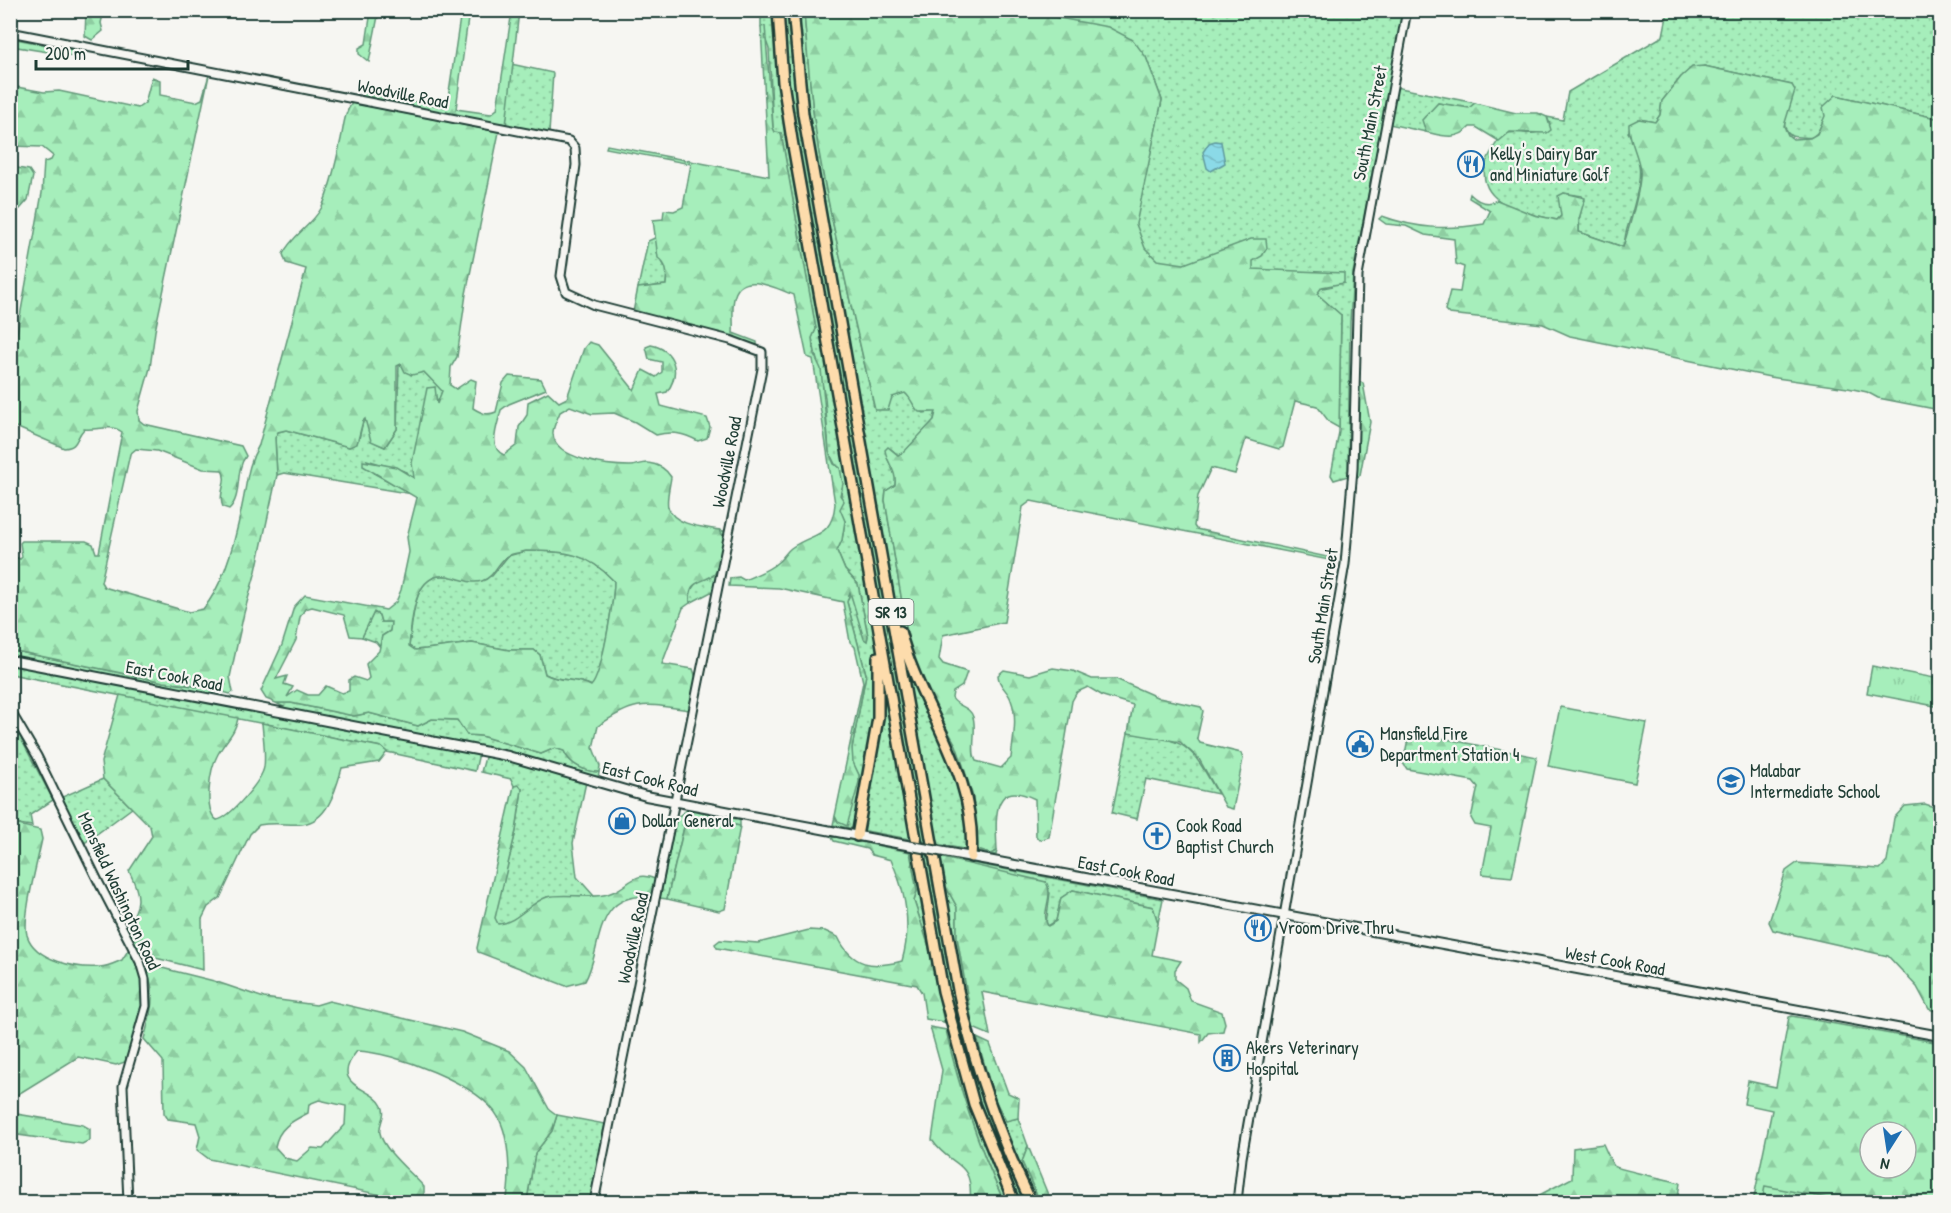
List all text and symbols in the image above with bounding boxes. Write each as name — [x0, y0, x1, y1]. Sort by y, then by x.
scale bar — [36, 33, 188, 71]
text: 200 m — [45, 41, 86, 66]
street label: South Main Street — [1346, 63, 1393, 183]
street label: Woodville Road — [355, 72, 451, 115]
place label: Kelly's Dairy Bar and Miniature Golf — [1490, 141, 1610, 187]
restaurant icon: Kelly's Dairy Bar and Miniature Golf — [1456, 149, 1486, 179]
street label: Woodville Road — [705, 414, 748, 510]
street label: South Main Street — [1301, 546, 1344, 665]
road number: SR 13 — [868, 599, 914, 625]
street label: East Cook Road — [124, 654, 224, 697]
place label: Mansfield Fire Department Station 4 — [1380, 721, 1520, 767]
public building icon: Mansfield Fire Department Station 4 — [1345, 729, 1375, 759]
street label: East Cook Road — [600, 755, 701, 802]
place label: Malabar Intermediate School — [1750, 758, 1880, 804]
school or university icon: Malabar Intermediate School — [1716, 766, 1746, 796]
shop icon: Dollar General — [607, 806, 637, 836]
street label: Mansfield Washington Road — [72, 808, 167, 974]
place label: Dollar General — [642, 808, 734, 833]
place label: Cook Road Baptist Church — [1176, 813, 1274, 859]
church icon: Cook Road Baptist Church — [1142, 821, 1172, 851]
street label: East Cook Road — [1076, 849, 1176, 892]
street label: Woodville Road — [611, 890, 654, 986]
restaurant icon: Vroom Drive Thru — [1243, 913, 1273, 943]
place label: Vroom Drive Thru — [1278, 915, 1394, 940]
street label: West Cook Road — [1563, 939, 1667, 982]
place label: Akers Veterinary Hospital — [1246, 1035, 1359, 1081]
building icon: Akers Veterinary Hospital — [1212, 1043, 1242, 1073]
north arrow — [1858, 1120, 1918, 1180]
text: N — [1878, 1153, 1891, 1176]

